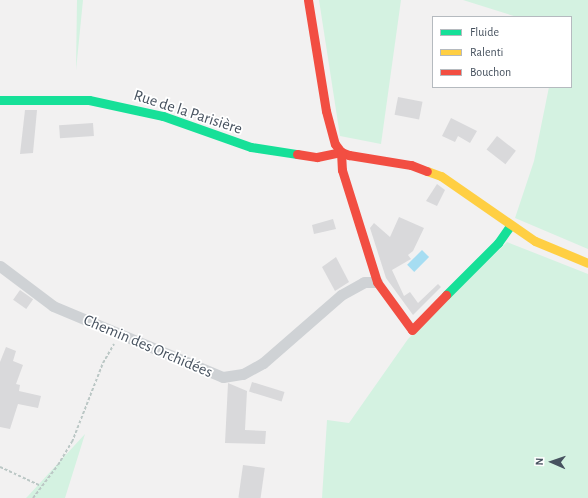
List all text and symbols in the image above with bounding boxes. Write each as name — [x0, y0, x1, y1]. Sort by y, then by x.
legend — [432, 16, 572, 88]
text: Fluide — [470, 26, 499, 38]
text: Ralenti — [470, 46, 503, 58]
text: Bouchon — [470, 66, 511, 78]
street label: Rue de la Parisière — [131, 85, 245, 139]
street label: Chemin des Orchidées — [81, 310, 215, 382]
north arrow — [532, 442, 572, 482]
text: N — [534, 458, 545, 466]

